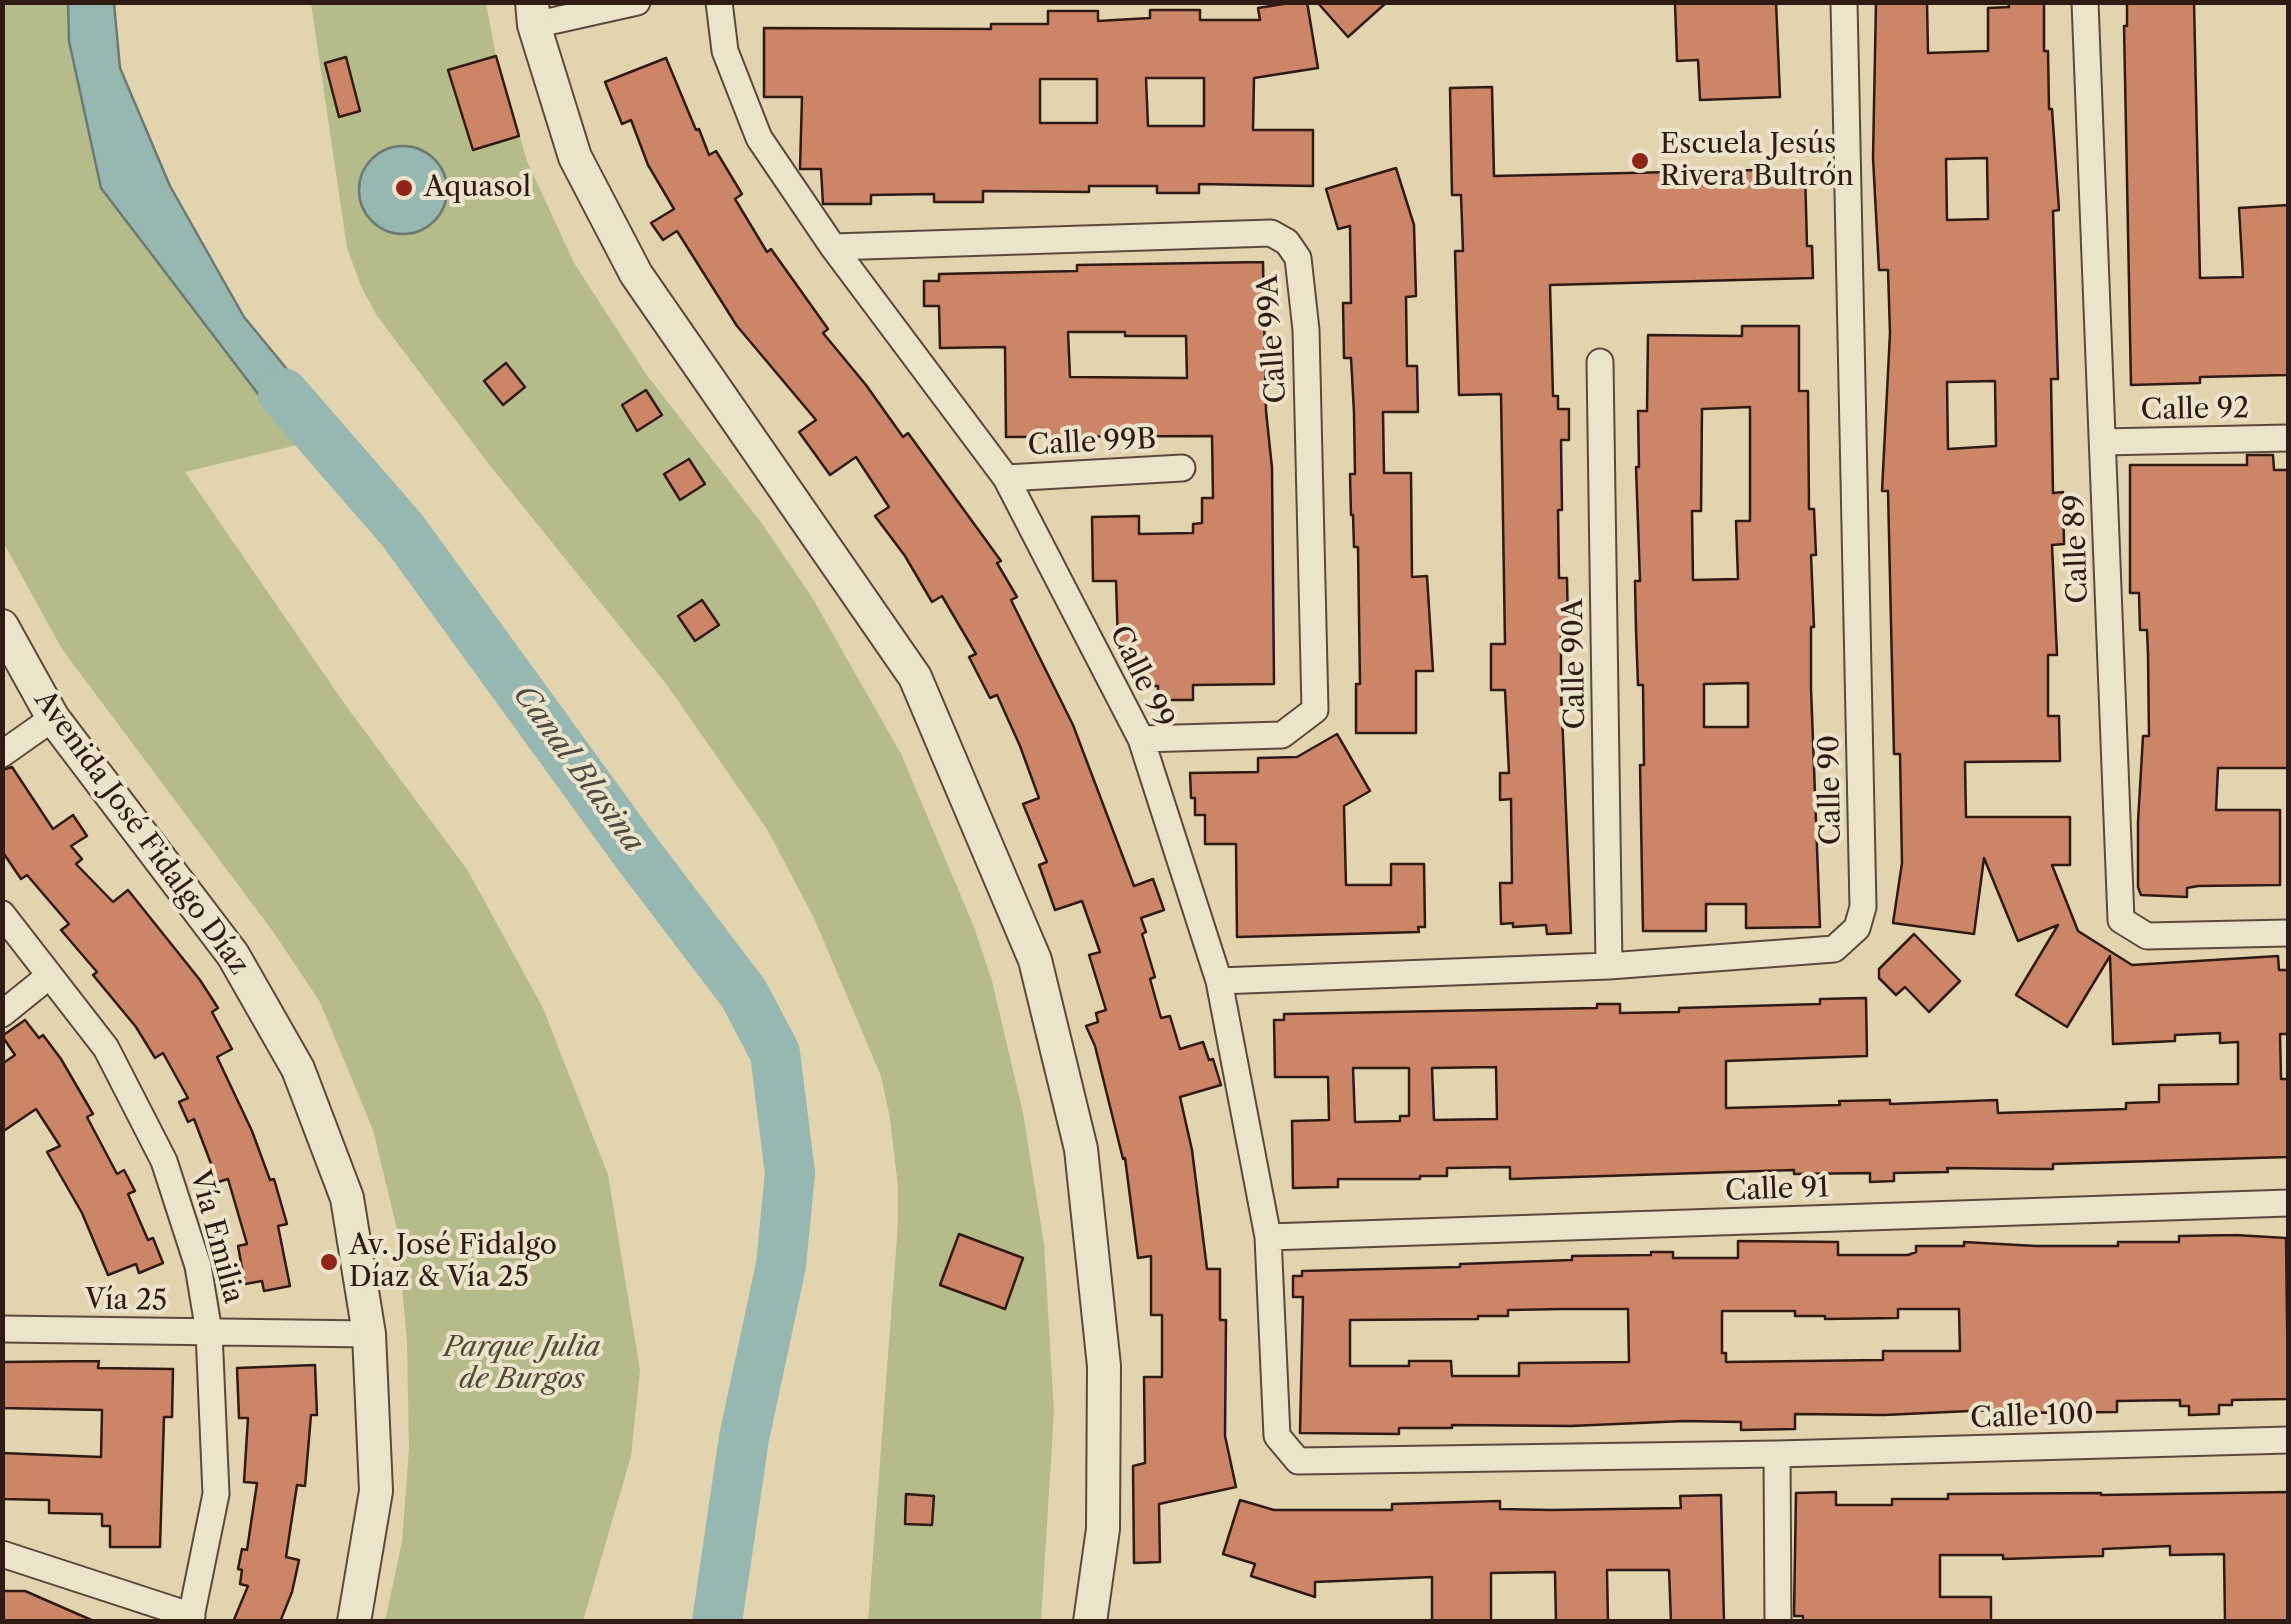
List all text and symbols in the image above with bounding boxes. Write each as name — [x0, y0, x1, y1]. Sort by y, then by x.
place label: Escuela Jesús Rivera Bultrón — [1660, 128, 1854, 194]
marker: Escuela Jesús Rivera Bultrón — [1629, 150, 1651, 172]
place label: Aquasol — [424, 171, 531, 205]
marker: Aquasol — [393, 177, 415, 199]
street label: Calle 99A — [1252, 274, 1294, 404]
street label: Calle 92 — [2140, 392, 2250, 428]
street label: Calle 99B — [1027, 423, 1157, 463]
street label: Calle 89 — [2058, 494, 2096, 604]
street label: Calle 90A — [1557, 598, 1593, 730]
street label: Calle 99 — [1102, 621, 1180, 733]
water label: Canal Blasina — [505, 678, 651, 860]
street label: Avenida José Fidalgo Díaz — [27, 684, 255, 982]
street label: Calle 90 — [1813, 735, 1849, 845]
street label: Vía Emilia — [182, 1167, 250, 1307]
street label: Calle 91 — [1724, 1171, 1830, 1209]
place label: Av. José Fidalgo Díaz & Vía 25 — [349, 1229, 557, 1295]
marker: Av. José Fidalgo Díaz & Vía 25 — [318, 1251, 340, 1273]
street label: Vía 25 — [85, 1283, 167, 1319]
park label: Parque Julia de Burgos — [444, 1331, 600, 1397]
street label: Calle 100 — [1970, 1398, 2094, 1436]

